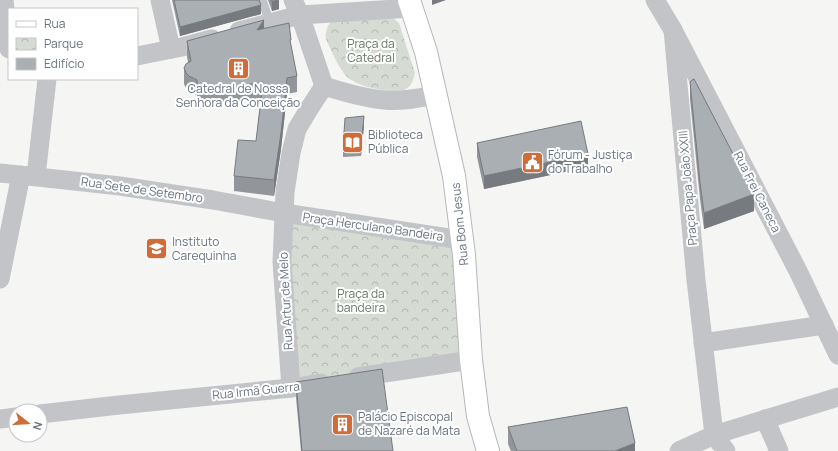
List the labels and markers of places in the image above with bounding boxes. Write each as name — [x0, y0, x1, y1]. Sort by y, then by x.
building icon: Catedral de Nossa Senhora da Conceição — [225, 55, 251, 81]
place label: Catedral de Nossa Senhora da Conceição — [176, 80, 300, 111]
place label: Biblioteca Pública — [368, 126, 423, 157]
library icon: Biblioteca Pública — [340, 129, 366, 155]
place label: Fórum - Justiça do Trabalho — [548, 146, 632, 177]
public building icon: Fórum - Justiça do Trabalho — [520, 149, 546, 175]
place label: Instituto Carequinha — [172, 233, 236, 264]
school or university icon: Instituto Carequinha — [143, 236, 169, 262]
place label: Palácio Episcopal de Nazaré da Mata — [358, 408, 460, 439]
building icon: Palácio Episcopal de Nazaré da Mata — [330, 411, 356, 437]

